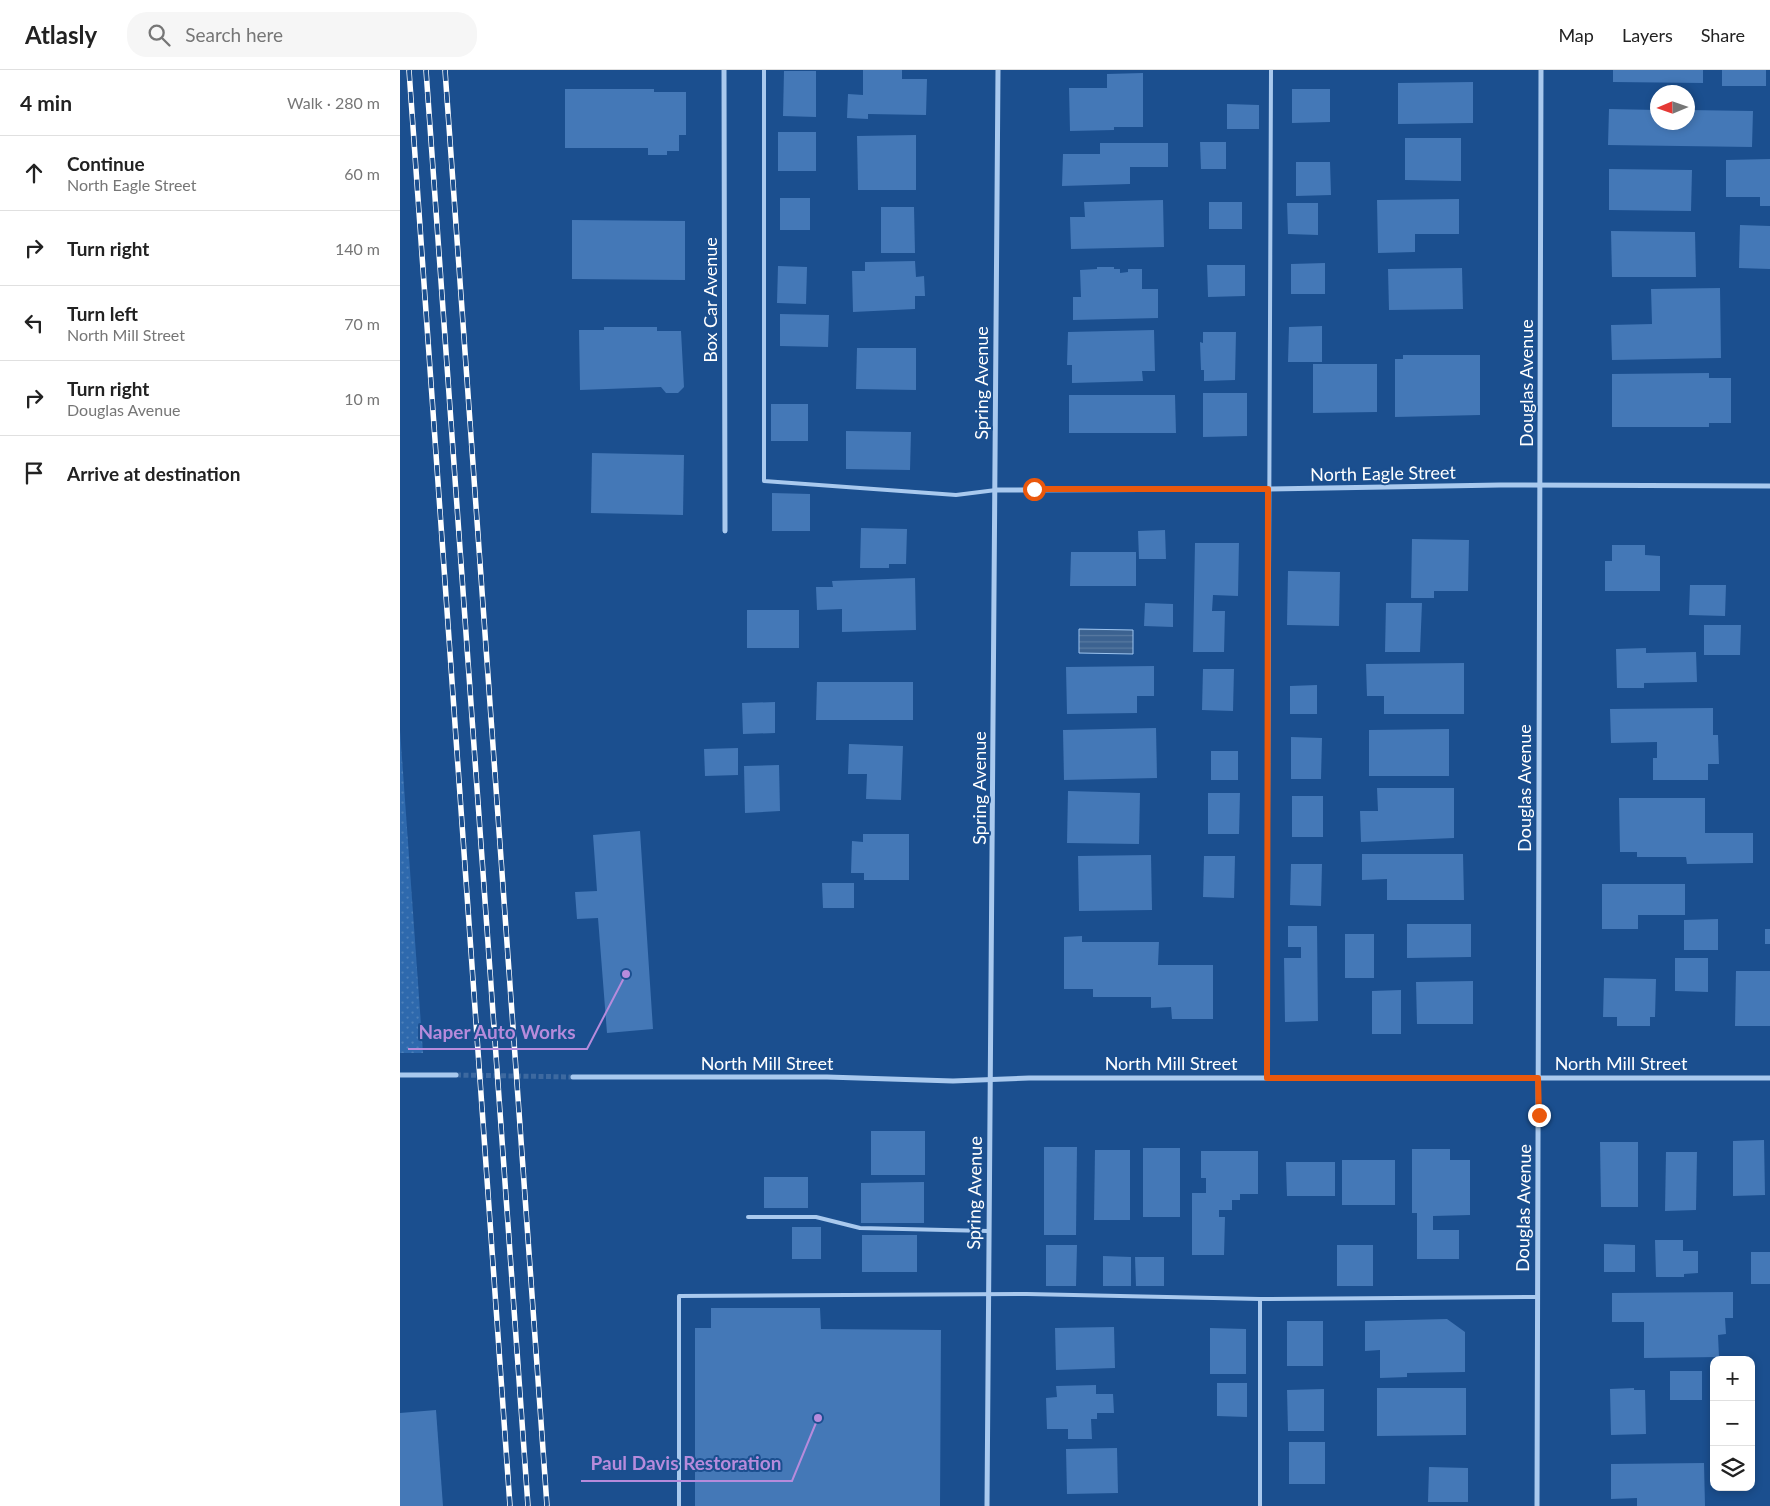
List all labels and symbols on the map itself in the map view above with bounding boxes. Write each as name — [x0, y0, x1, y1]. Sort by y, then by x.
north arrow — [1650, 85, 1695, 130]
street label: Box Car Avenue — [699, 237, 721, 363]
street label: Douglas Avenue — [1515, 319, 1537, 447]
street label: Spring Avenue — [970, 326, 992, 440]
street label: North Eagle Street — [1310, 461, 1457, 485]
route start — [1023, 478, 1046, 501]
street label: Douglas Avenue — [1513, 724, 1535, 852]
street label: Spring Avenue — [968, 731, 990, 845]
callout: Naper Auto Works — [408, 1015, 587, 1049]
text: Naper Auto Works — [418, 1020, 576, 1043]
street label: North Mill Street — [701, 1052, 834, 1074]
street label: North Mill Street — [1105, 1052, 1238, 1074]
street label: North Mill Street — [1555, 1052, 1688, 1074]
route end — [1528, 1104, 1551, 1127]
street label: Spring Avenue — [962, 1136, 986, 1250]
street label: Douglas Avenue — [1511, 1144, 1535, 1272]
callout: Paul Davis Restoration — [581, 1447, 792, 1481]
text: Paul Davis Restoration — [591, 1451, 781, 1474]

